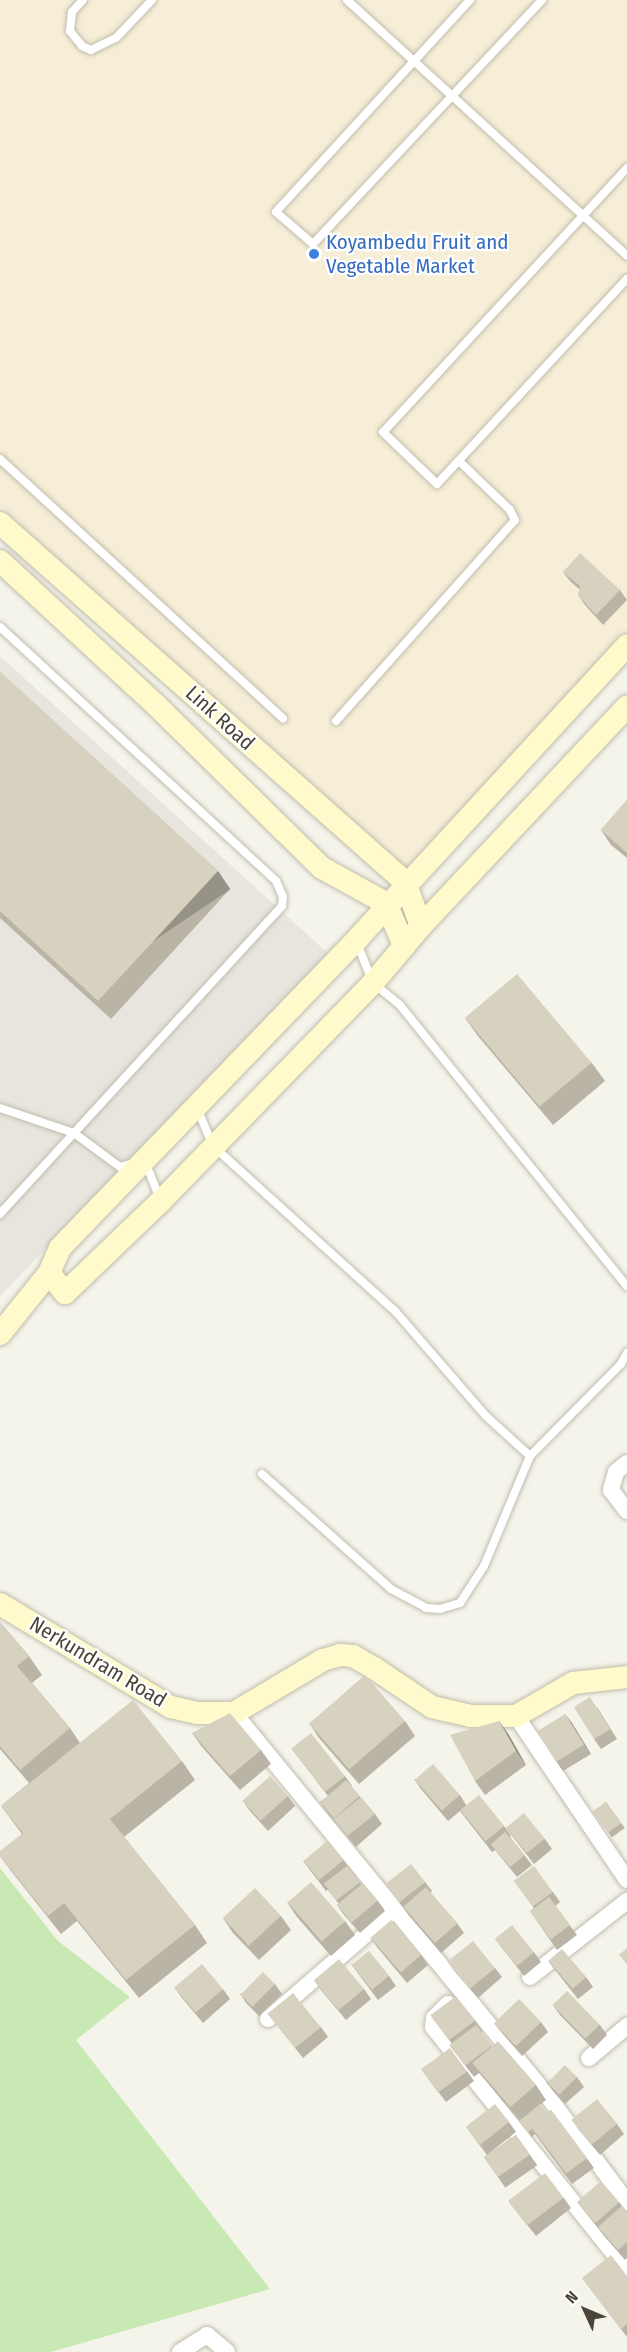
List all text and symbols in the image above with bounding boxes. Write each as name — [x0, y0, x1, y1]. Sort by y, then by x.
place label: Koyambedu Fruit and Vegetable Market — [326, 229, 508, 279]
marker: Koyambedu Fruit and Vegetable Market — [307, 247, 321, 261]
street label: Link Road — [180, 681, 260, 755]
street label: Nerkundram Road — [25, 1611, 171, 1713]
north arrow — [555, 2280, 615, 2340]
text: N — [562, 2287, 582, 2307]

